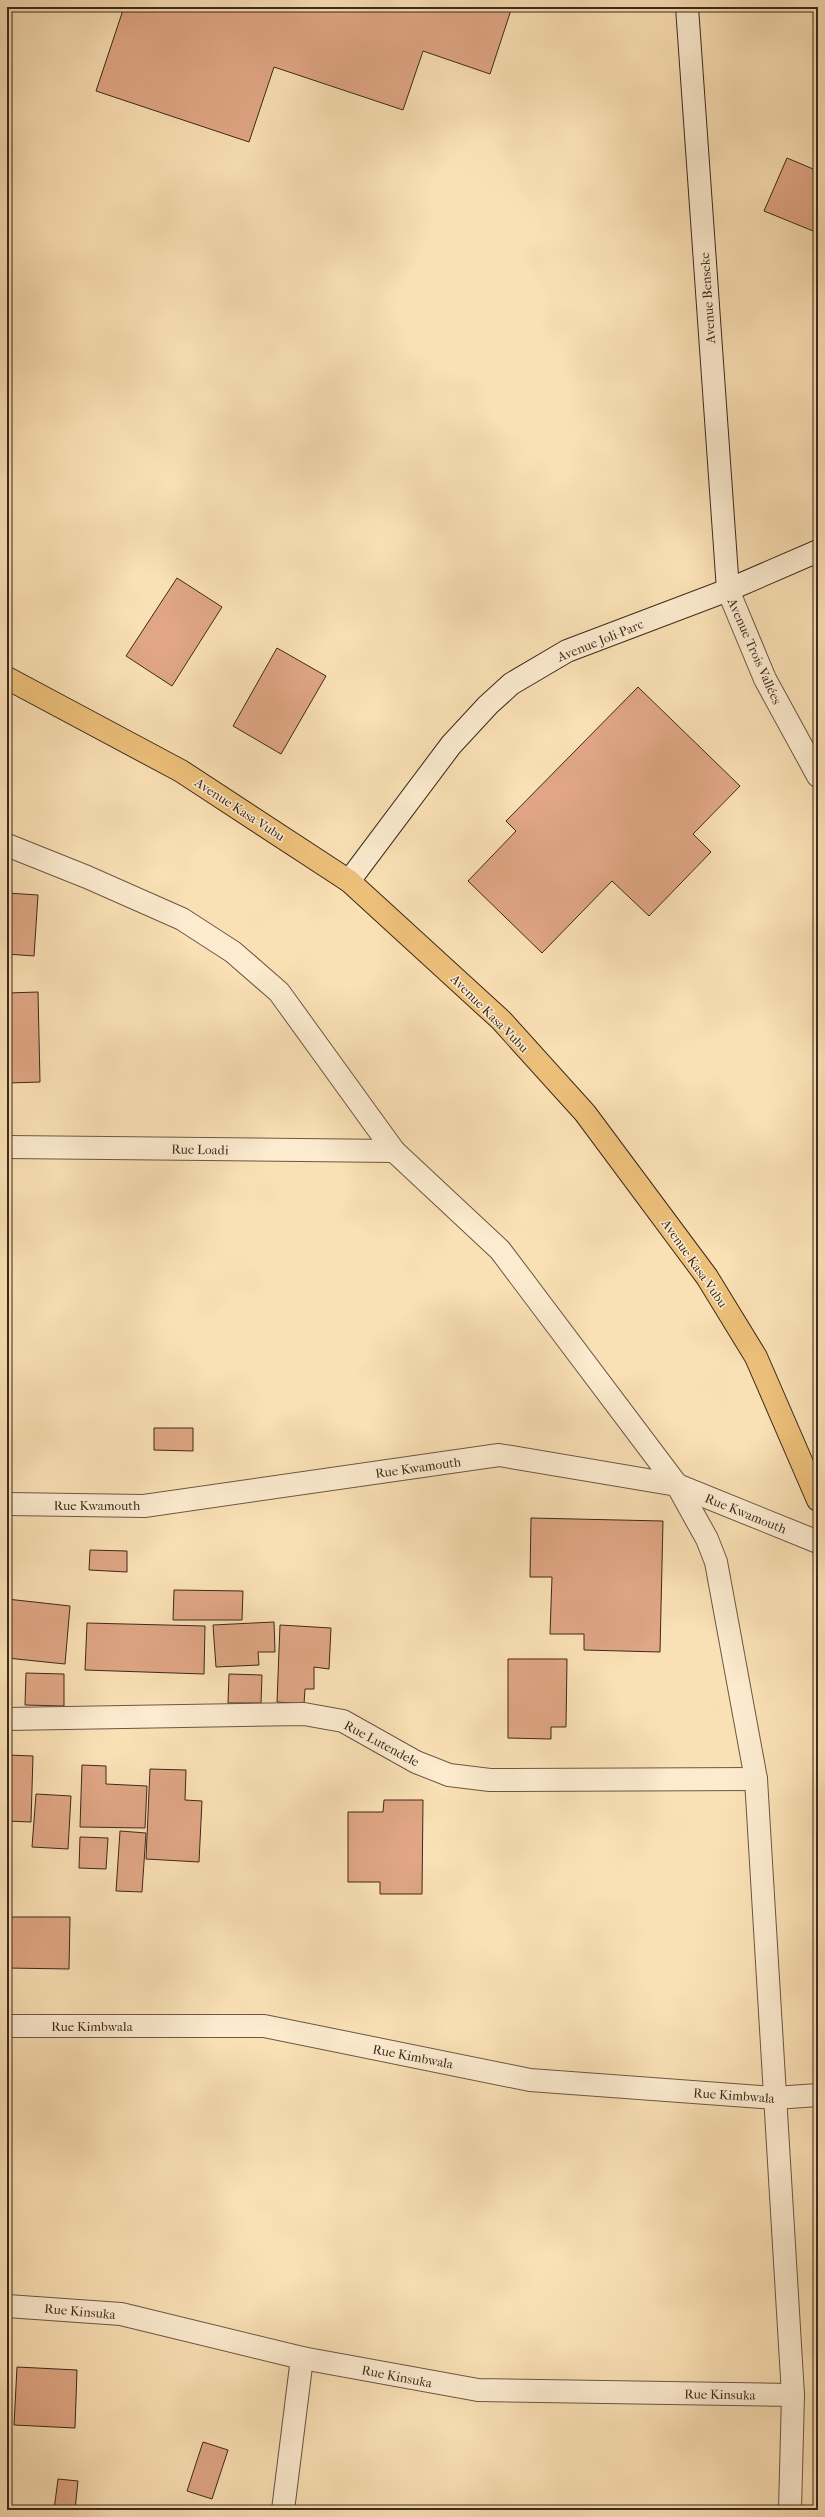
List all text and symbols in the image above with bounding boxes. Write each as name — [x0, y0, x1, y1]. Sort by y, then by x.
street label: Avenue Benseke — [697, 251, 718, 345]
street label: Avenue Trois Vallées — [724, 595, 785, 707]
street label: Avenue Joli-Parc — [554, 616, 646, 665]
street label: Avenue Kasa-Vubu — [191, 774, 288, 844]
street label: Avenue Kasa-Vubu — [447, 971, 532, 1056]
street label: Rue Loadi — [171, 1142, 229, 1158]
street label: Avenue Kasa-Vubu — [658, 1216, 731, 1311]
street label: Rue Kwamouth — [374, 1454, 463, 1481]
street label: Rue Kwamouth — [703, 1490, 789, 1537]
street label: Rue Kwamouth — [54, 1498, 141, 1513]
street label: Rue Lutendele — [342, 1717, 422, 1770]
street label: Rue Kimbwala — [51, 2019, 134, 2034]
street label: Rue Kimbwala — [371, 2041, 455, 2072]
street label: Rue Kimbwala — [693, 2085, 776, 2106]
street label: Rue Kinsuka — [44, 2301, 117, 2322]
street label: Rue Kinsuka — [360, 2362, 434, 2391]
street label: Rue Kinsuka — [684, 2386, 757, 2403]

